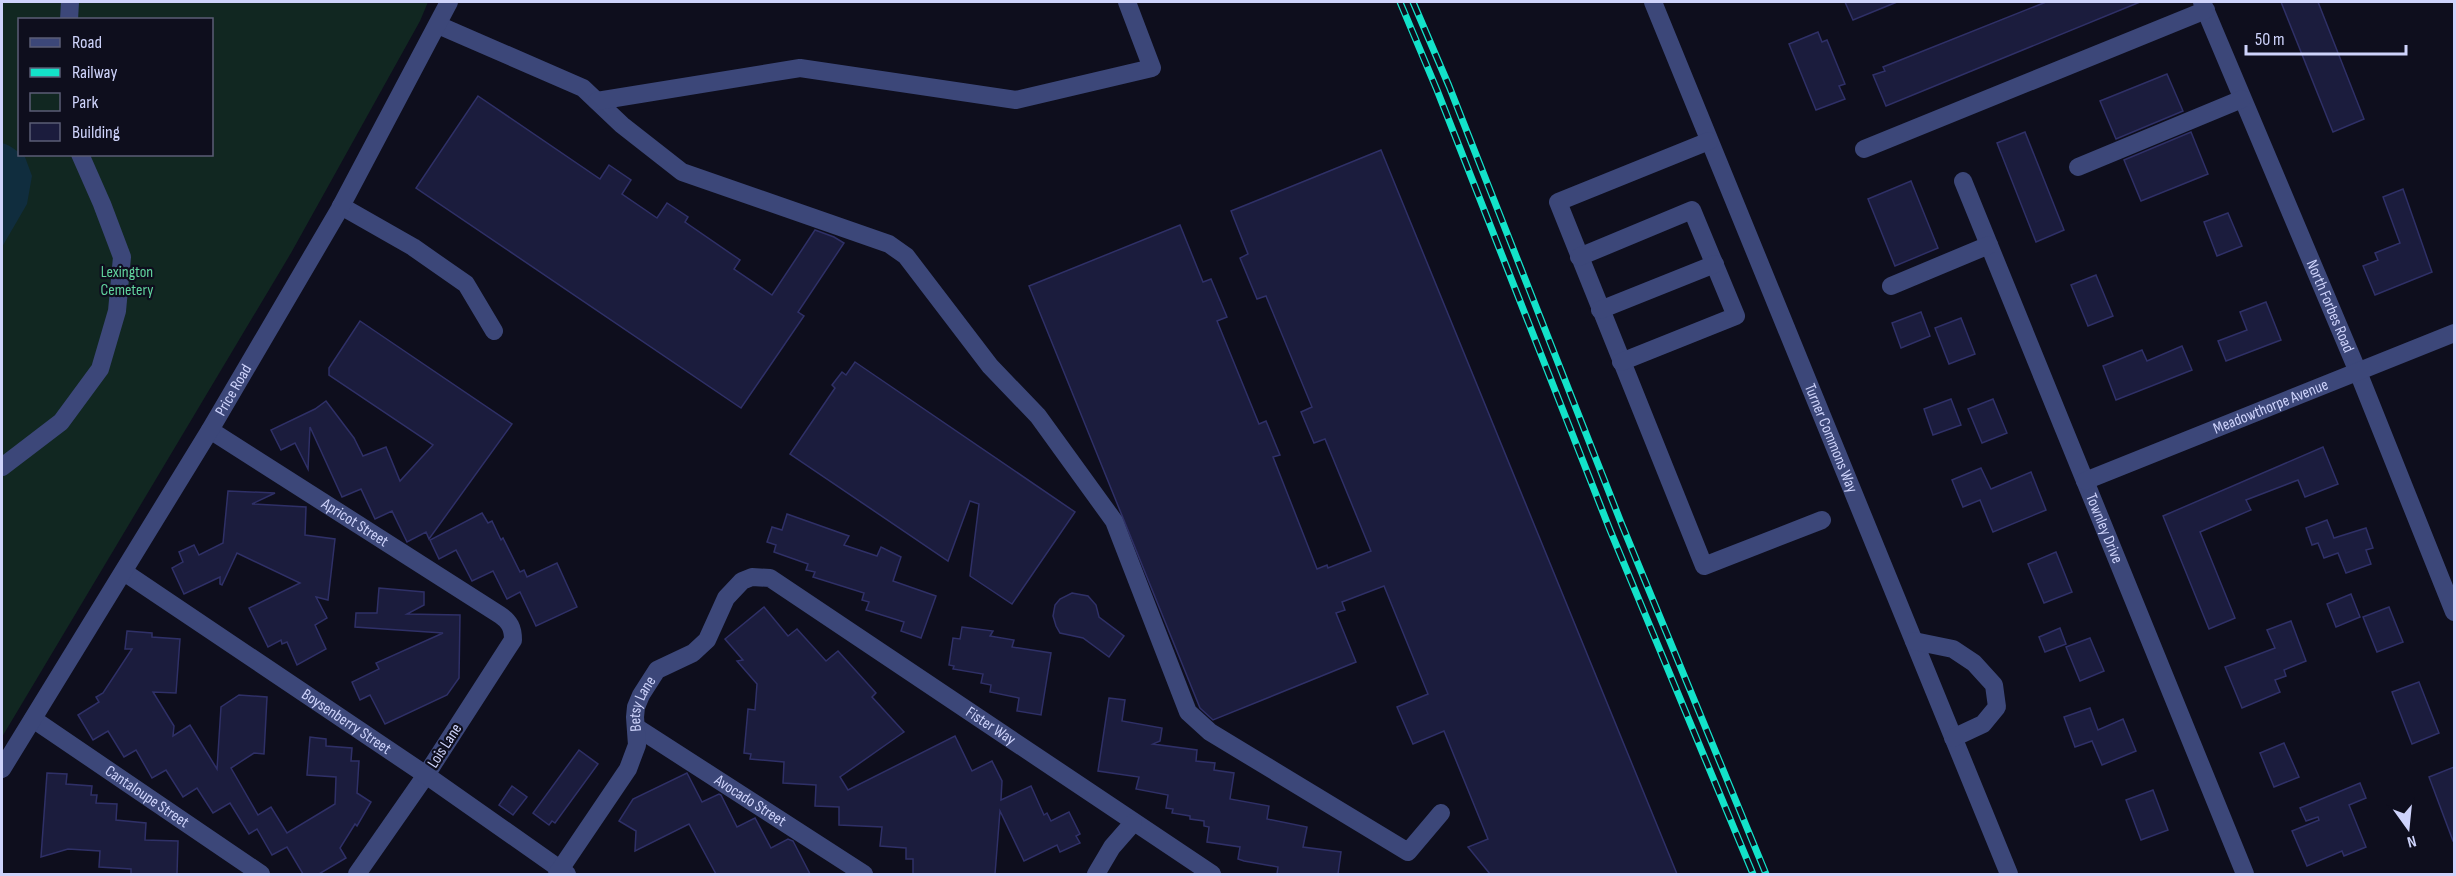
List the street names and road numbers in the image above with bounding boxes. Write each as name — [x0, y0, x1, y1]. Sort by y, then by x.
street label: North Forbes Road — [2302, 257, 2358, 355]
street label: Price Road — [211, 361, 256, 419]
street label: Meadowthorpe Avenue — [2210, 375, 2331, 438]
street label: Turner Commons Way — [1800, 381, 1862, 495]
street label: Townley Drive — [2082, 491, 2127, 566]
street label: Apricot Street — [317, 494, 392, 551]
street label: Betsy Lane — [625, 673, 660, 732]
street label: Boysenberry Street — [298, 685, 395, 758]
street label: Fister Way — [962, 702, 1019, 749]
street label: Lois Lane — [424, 720, 466, 772]
street label: Cantaloupe Street — [102, 761, 193, 832]
street label: Avocado Street — [710, 770, 790, 831]

